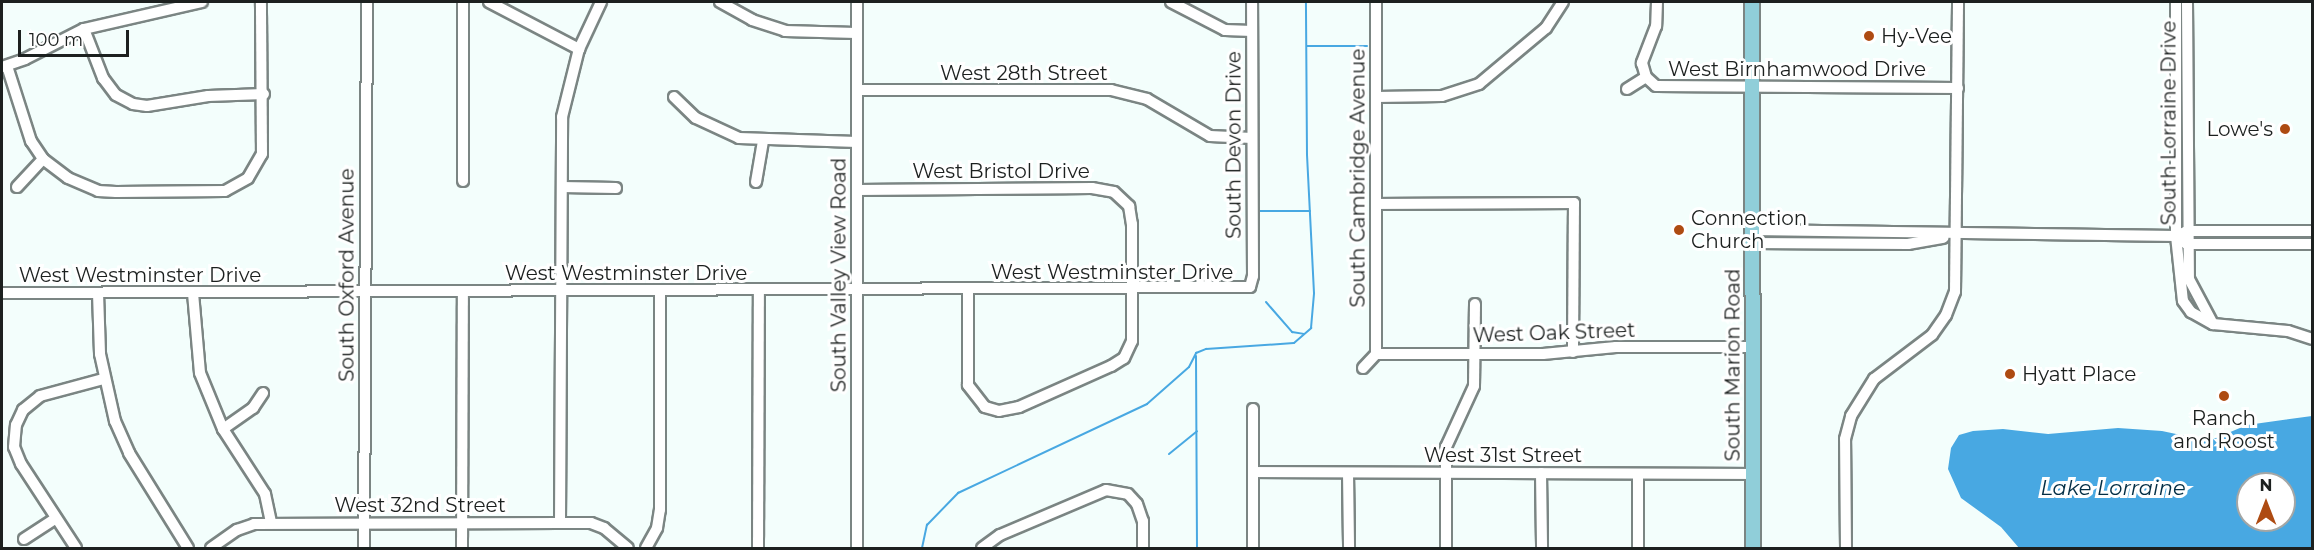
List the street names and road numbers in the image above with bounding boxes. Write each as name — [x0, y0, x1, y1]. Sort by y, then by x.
street label: South Lorraine Drive — [2157, 21, 2181, 225]
street label: South Cambridge Avenue — [1346, 48, 1370, 308]
street label: South Devon Drive — [1222, 51, 1246, 239]
street label: West Birnhamwood Drive — [1668, 57, 1926, 81]
street label: West 28th Street — [940, 61, 1108, 85]
street label: South Valley View Road — [827, 158, 851, 392]
street label: West Bristol Drive — [912, 159, 1090, 183]
street label: South Oxford Avenue — [335, 168, 359, 382]
street label: West Westminster Drive — [991, 260, 1233, 284]
street label: West Westminster Drive — [505, 261, 747, 285]
street label: West Westminster Drive — [19, 263, 261, 287]
street label: South Marion Road — [1721, 269, 1745, 461]
street label: West Oak Street — [1472, 318, 1636, 348]
street label: West 31st Street — [1424, 443, 1582, 467]
street label: West 32nd Street — [334, 493, 506, 517]

